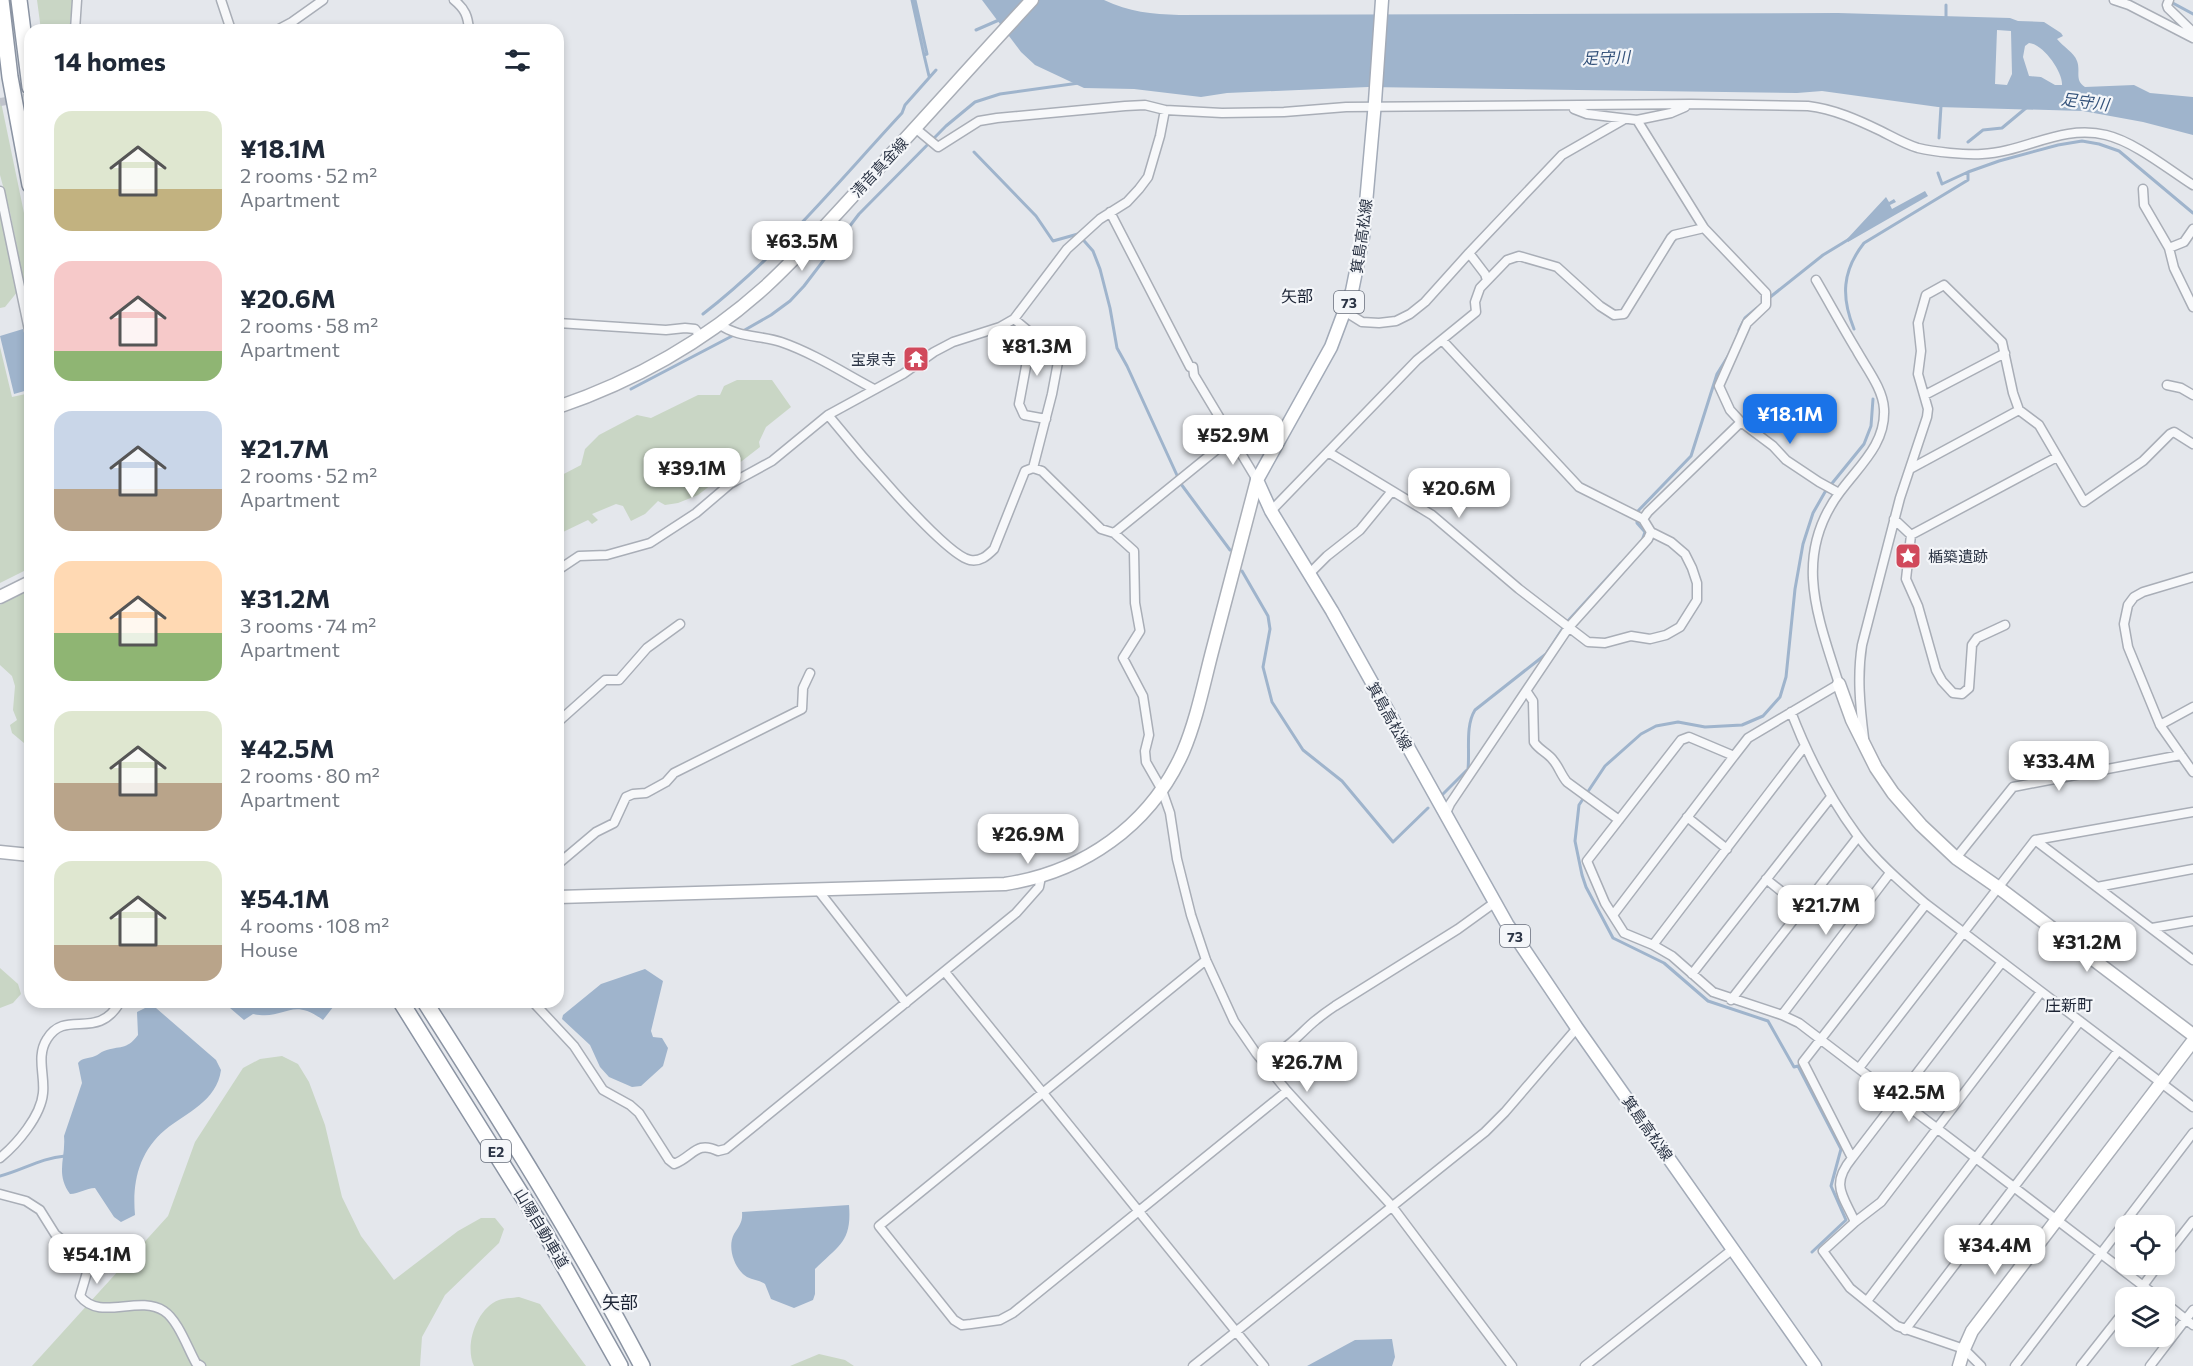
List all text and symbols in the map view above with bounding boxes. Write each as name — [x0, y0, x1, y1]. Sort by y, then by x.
icon: filters — [501, 44, 534, 77]
text: 14 homes — [54, 45, 166, 76]
water label: 足守川 — [1582, 47, 1632, 67]
water label: 足守川 — [2060, 89, 2112, 114]
text: ¥18.1M — [240, 132, 326, 163]
street label: 清音真金線 — [847, 133, 911, 201]
icon: home — [102, 135, 174, 207]
text: 2 rooms · 52 m² — [240, 163, 377, 187]
text: Apartment — [240, 187, 340, 211]
street label: 箕島高松線 — [1347, 198, 1375, 274]
pin: ¥63.5M — [753, 221, 851, 272]
text: ¥63.5M — [766, 228, 838, 252]
text: ¥20.6M — [240, 282, 336, 313]
icon: home — [102, 285, 174, 357]
district label: 矢部 — [1281, 286, 1313, 305]
road number: 73 — [1334, 291, 1364, 313]
text: 2 rooms · 58 m² — [240, 313, 378, 337]
pin: ¥81.3M — [988, 326, 1086, 377]
text: ¥81.3M — [1002, 333, 1072, 357]
text: Apartment — [240, 337, 340, 361]
temple icon: 宝泉寺 — [901, 344, 931, 374]
place label: 宝泉寺 — [851, 350, 896, 368]
pin: ¥18.1M — [1741, 394, 1839, 445]
text: ¥18.1M — [1757, 401, 1823, 425]
pin: ¥52.9M — [1184, 415, 1282, 466]
text: ¥52.9M — [1197, 422, 1269, 446]
text: ¥21.7M — [240, 432, 329, 463]
icon: home — [102, 435, 174, 507]
pin: ¥39.1M — [643, 448, 741, 499]
text: ¥39.1M — [658, 455, 726, 479]
text: 2 rooms · 52 m² — [240, 463, 377, 487]
pin: ¥20.6M — [1410, 468, 1508, 519]
text: ¥20.6M — [1422, 475, 1496, 499]
text: Apartment — [240, 487, 340, 511]
place icon: 楯築遺跡 — [1893, 541, 1923, 571]
place label: 楯築遺跡 — [1928, 547, 1988, 565]
text: ¥31.2M — [240, 582, 330, 613]
icon: home — [102, 585, 174, 657]
text: 3 rooms · 74 m² — [240, 613, 376, 637]
text: Apartment — [240, 637, 340, 661]
street label: 箕島高松線 — [1364, 679, 1416, 753]
text: ¥42.5M — [240, 732, 335, 763]
icon: home — [102, 735, 174, 807]
pin: ¥33.4M — [2010, 741, 2108, 792]
text: ¥33.4M — [2023, 748, 2095, 772]
text: 2 rooms · 80 m² — [240, 763, 380, 787]
text: Apartment — [240, 787, 340, 811]
pin: ¥26.9M — [979, 814, 1077, 865]
text: ¥26.9M — [992, 821, 1064, 845]
text: ¥54.1M — [240, 882, 330, 913]
icon: home — [102, 885, 174, 957]
pin: ¥21.7M — [1777, 885, 1875, 936]
text: ¥21.7M — [1792, 892, 1860, 916]
text: 4 rooms · 108 m² — [240, 913, 389, 937]
pin: ¥31.2M — [2038, 922, 2136, 973]
road number: 73 — [1500, 925, 1530, 947]
text: ¥31.2M — [2052, 929, 2122, 953]
text: House — [240, 937, 298, 961]
district label: 庄新町 — [2045, 995, 2093, 1014]
pin: ¥26.7M — [1258, 1042, 1356, 1093]
text: ¥26.7M — [1271, 1049, 1343, 1073]
pin: ¥42.5M — [1860, 1072, 1958, 1123]
text: ¥42.5M — [1873, 1079, 1945, 1103]
street label: 箕島高松線 — [1619, 1092, 1677, 1164]
road number: E2 — [481, 1140, 511, 1162]
street label: 山陽自動車道 — [511, 1185, 573, 1271]
map controls — [2115, 1215, 2175, 1347]
button: locate — [2115, 1215, 2175, 1275]
pin: ¥34.4M — [1946, 1225, 2044, 1276]
text: ¥34.4M — [1958, 1232, 2032, 1256]
pin: ¥54.1M — [48, 1234, 146, 1285]
text: ¥54.1M — [63, 1241, 132, 1265]
button: layers — [2115, 1287, 2175, 1347]
district label: 矢部 — [602, 1291, 638, 1313]

